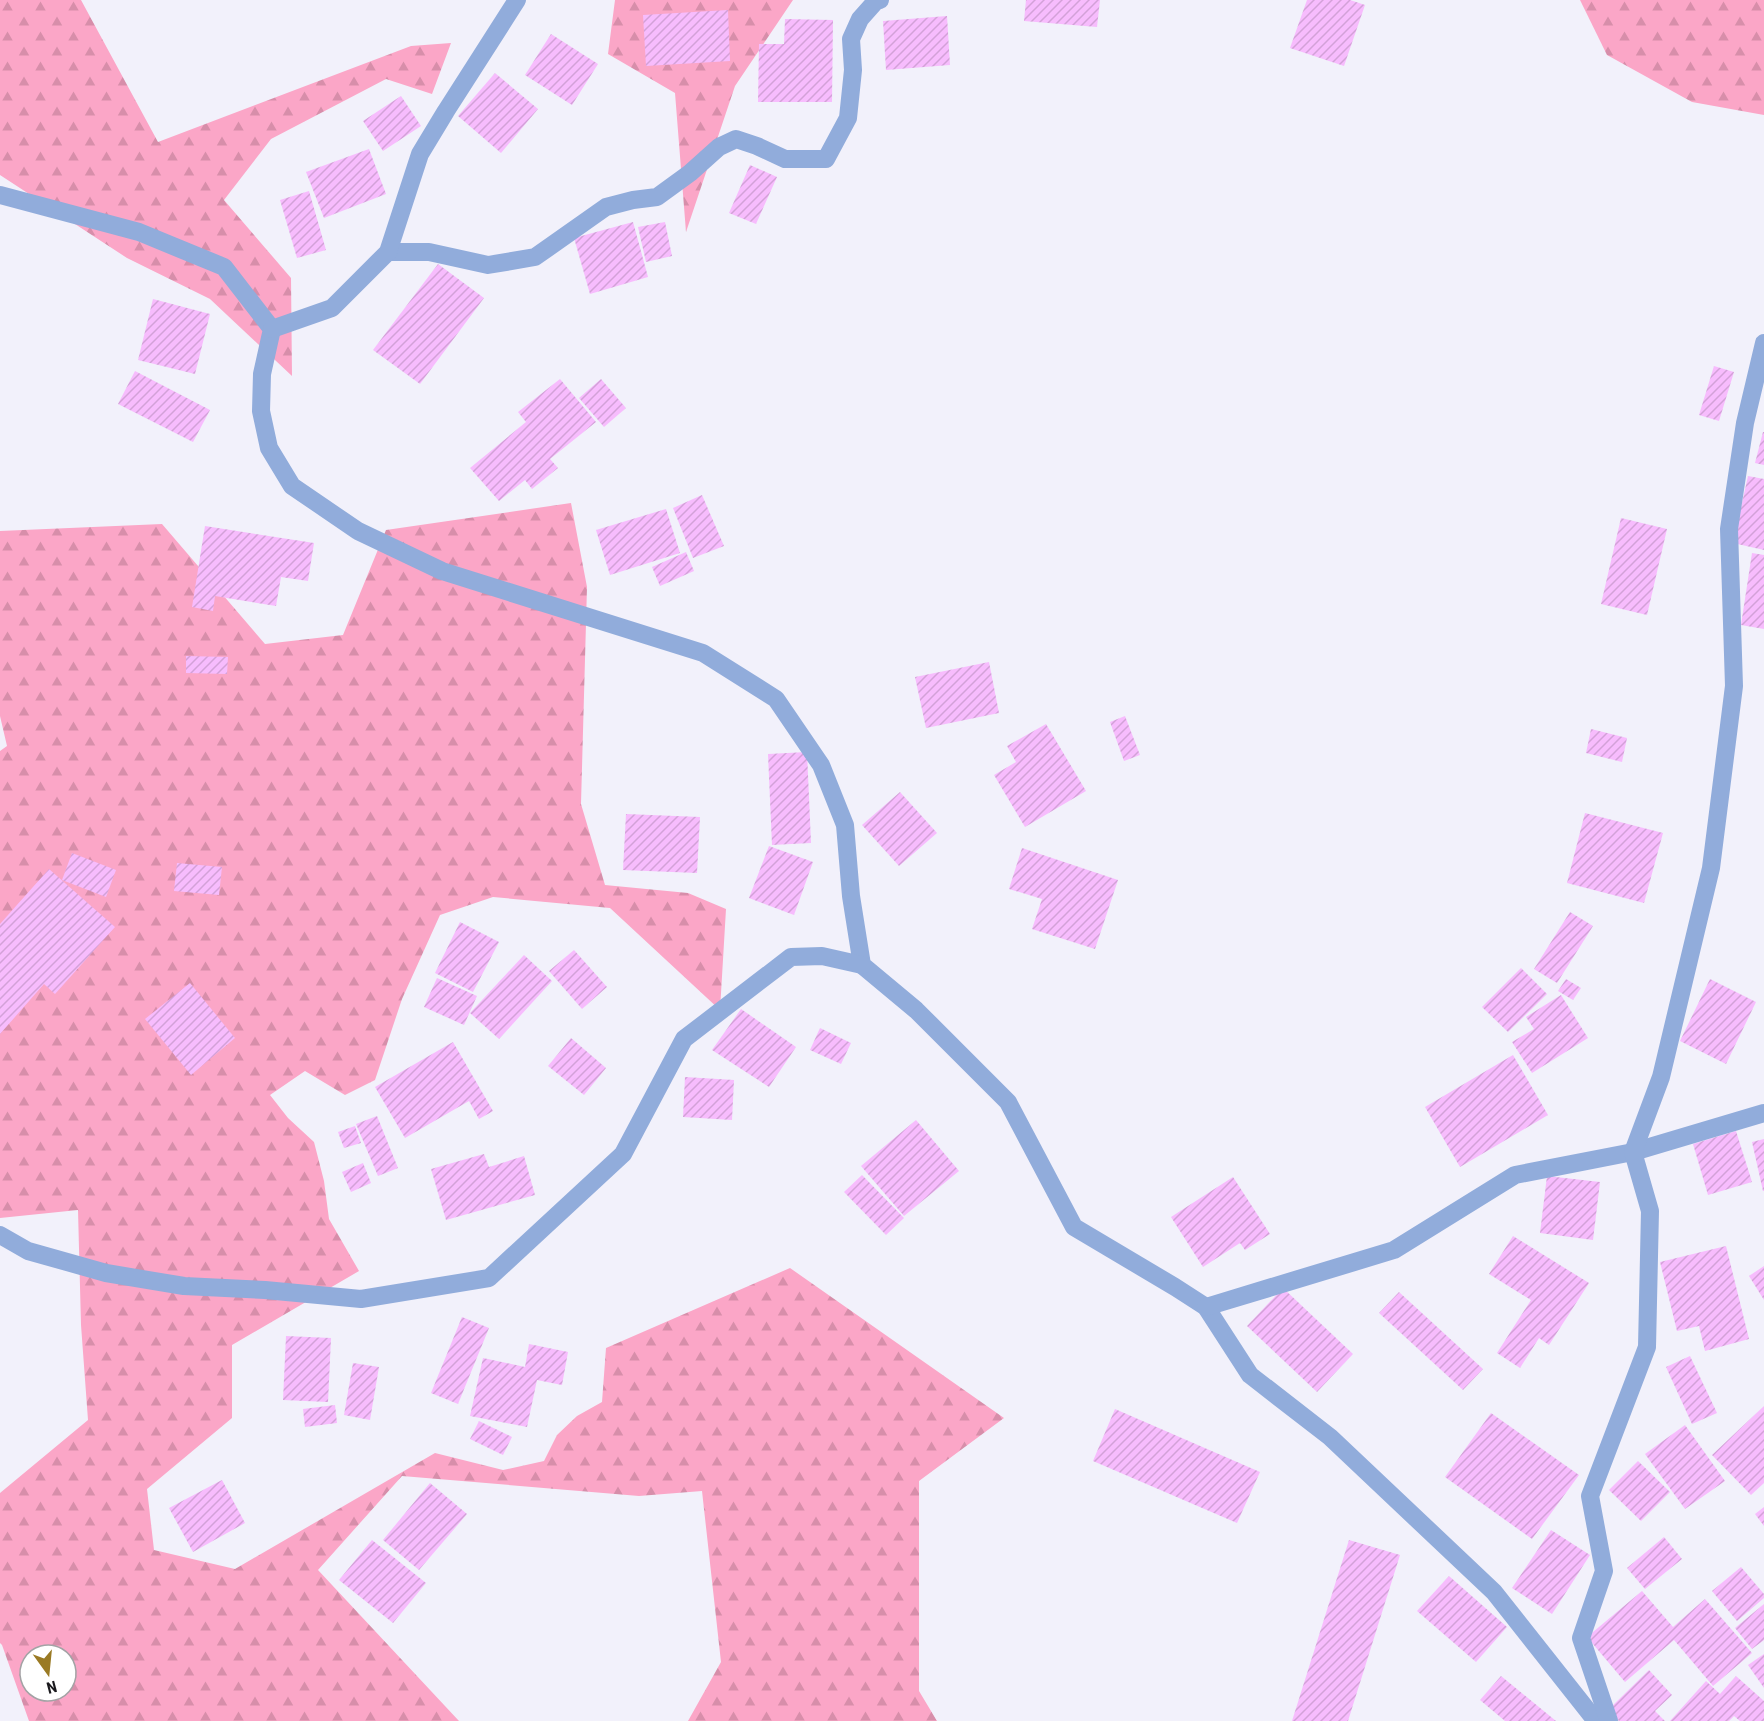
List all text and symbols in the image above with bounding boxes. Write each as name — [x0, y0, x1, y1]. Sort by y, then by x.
north arrow — [18, 1643, 78, 1703]
text: N — [45, 1677, 59, 1697]

